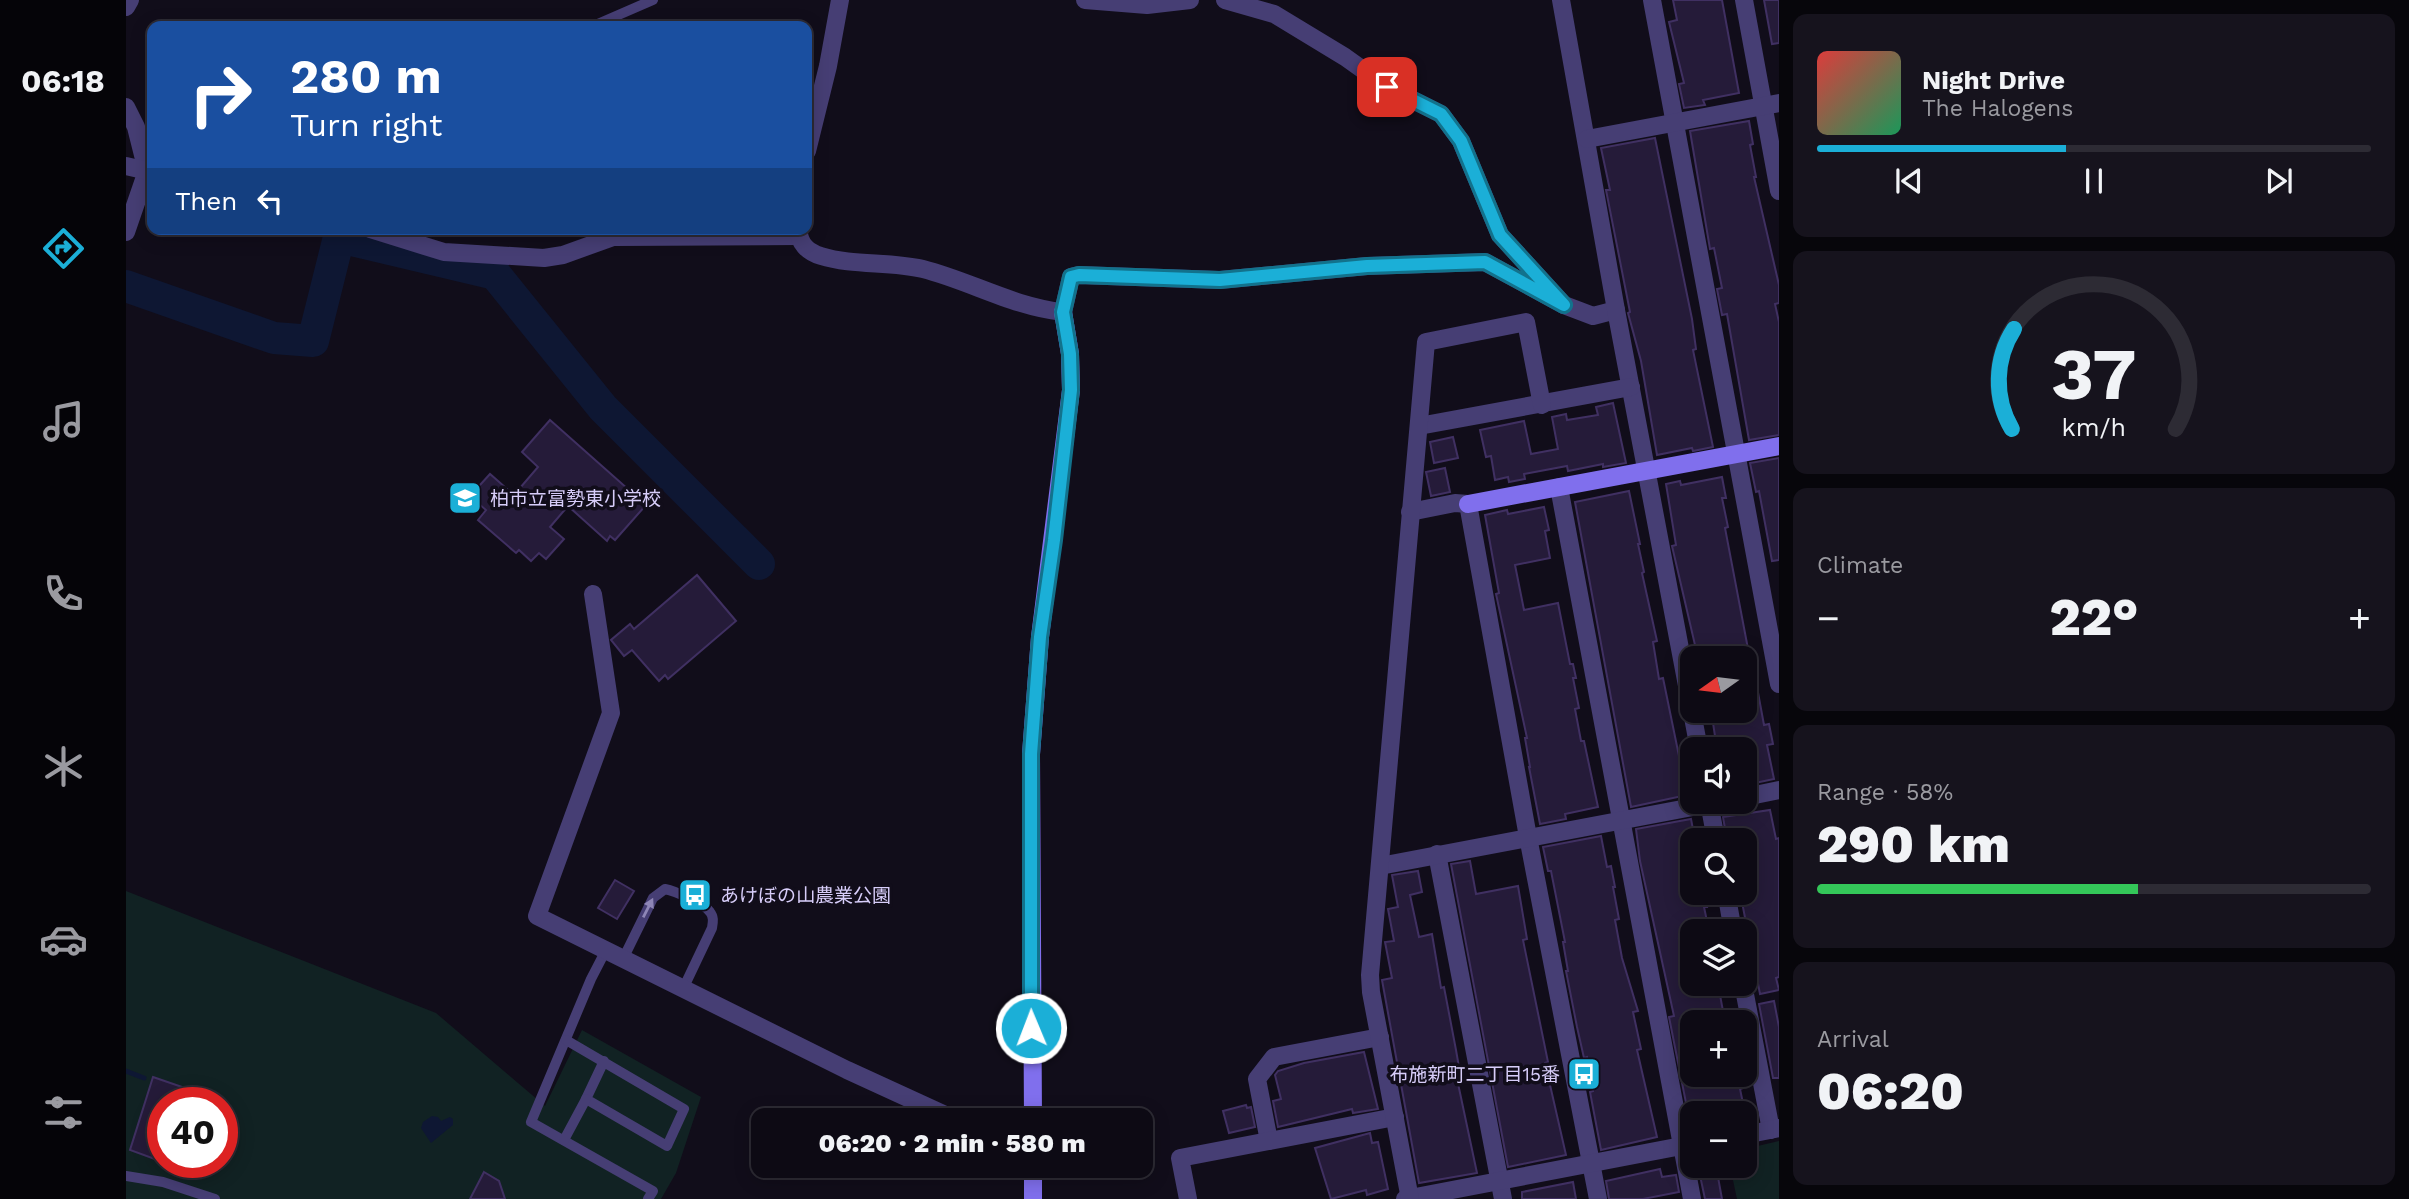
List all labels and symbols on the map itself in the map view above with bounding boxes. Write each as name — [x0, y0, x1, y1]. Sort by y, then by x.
pin — [1357, 57, 1417, 117]
school or university icon: 柏市立富勢東小学校 — [446, 479, 484, 517]
place label: 柏市立富勢東小学校 — [490, 487, 661, 510]
north arrow — [1680, 646, 1757, 723]
bus stop icon: あけぼの山農業公園 — [676, 876, 714, 914]
place label: あけぼの山農業公園 — [720, 884, 891, 907]
one-way arrow — [642, 898, 654, 918]
position arrow — [994, 991, 1068, 1065]
bus stop icon: 布施新町二丁目15番 — [1565, 1055, 1603, 1093]
place label: 布施新町二丁目15番 — [1390, 1063, 1560, 1086]
speed limit sign: 40 — [147, 1087, 238, 1178]

